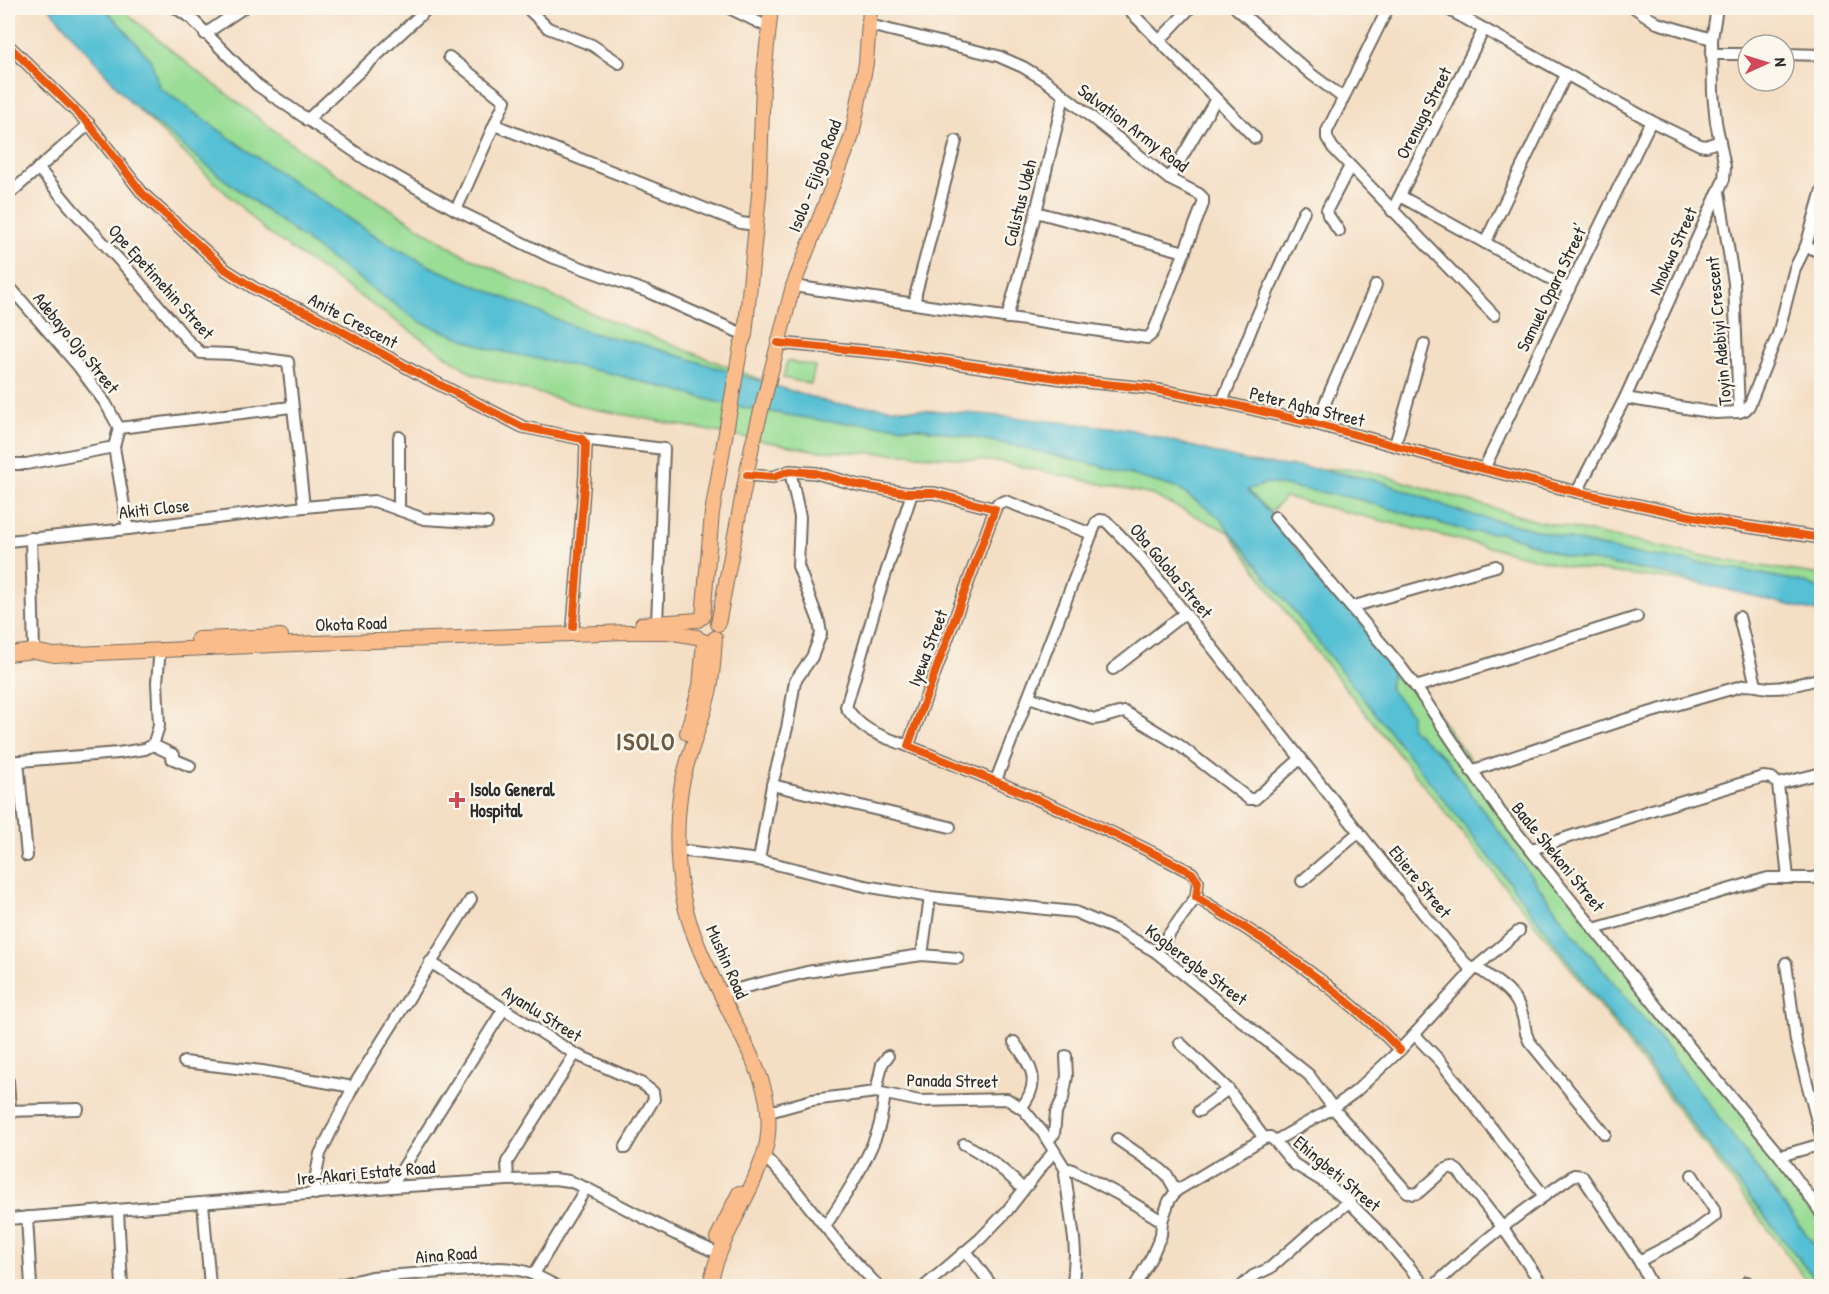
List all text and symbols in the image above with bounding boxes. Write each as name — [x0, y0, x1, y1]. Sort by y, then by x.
north arrow — [1736, 33, 1796, 93]
text: N — [1770, 57, 1792, 67]
street label: Orenuga Street — [1390, 62, 1458, 163]
street label: Salvation Army Road — [1073, 77, 1194, 178]
street label: Isolo - Ejigbo Road — [782, 116, 847, 236]
street label: Calistus Udeh — [997, 156, 1042, 249]
street label: Nnokwa Street — [1642, 202, 1703, 299]
street label: Ope Epetimehin Street — [103, 219, 220, 345]
street label: Samuel Opara Street' — [1510, 220, 1593, 356]
street label: Toyin Adebiyi Crescent — [1699, 255, 1737, 406]
street label: Adebayo Ojo Street — [28, 287, 126, 399]
street label: Anite Crescent — [304, 287, 403, 355]
street label: Peter Agha Street — [1247, 380, 1368, 433]
street label: Akiti Close — [118, 492, 190, 525]
street label: Oba Goloba Street — [1124, 518, 1219, 624]
street label: Iyewa Street — [901, 605, 954, 690]
street label: Okota Road — [315, 610, 387, 637]
district label: ISOLO — [616, 725, 676, 757]
place label: Isolo General Hospital — [470, 777, 556, 824]
marker: Isolo General Hospital — [448, 791, 466, 809]
street label: Baale Shekoni Street — [1506, 796, 1611, 918]
street label: Ebiere Street — [1383, 840, 1458, 924]
street label: Kogberegbe Street — [1140, 918, 1253, 1012]
street label: Mushin Road — [700, 921, 755, 1003]
street label: Ayanlu Street — [498, 979, 588, 1048]
street label: Panada Street — [906, 1067, 999, 1094]
street label: Ehingbeti Street — [1288, 1130, 1387, 1218]
street label: Ire-Akari Estate Road — [296, 1154, 436, 1191]
street label: Aina Road — [414, 1240, 478, 1269]

